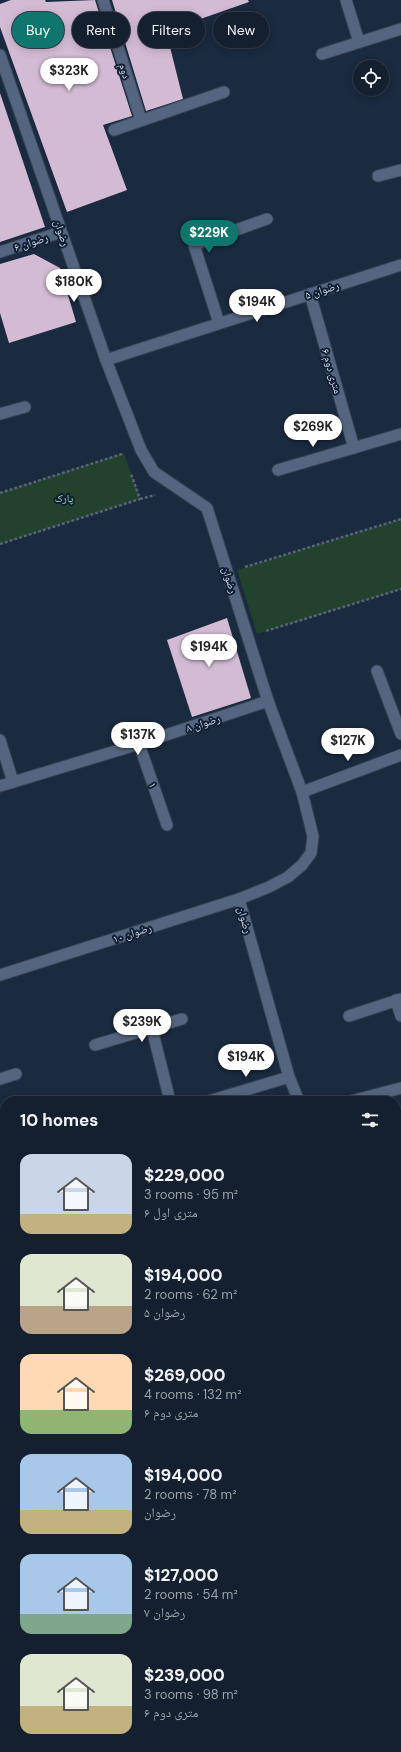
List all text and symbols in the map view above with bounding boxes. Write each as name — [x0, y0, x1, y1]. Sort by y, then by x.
chip: Buy — [12, 12, 64, 48]
chip: Rent — [72, 12, 130, 48]
chip: Filters — [138, 12, 205, 48]
chip: New — [213, 12, 269, 48]
pin: $323K — [41, 58, 97, 92]
map controls — [353, 60, 389, 96]
button: locate — [353, 60, 389, 96]
text: $323K — [49, 62, 89, 79]
street label: دوم — [116, 62, 134, 81]
street label: رضوان — [51, 218, 73, 248]
pin: $229K — [181, 220, 237, 254]
text: $229K — [189, 224, 229, 241]
street label: رضوان ۶ — [12, 230, 50, 254]
pin: $180K — [46, 269, 102, 303]
text: $180K — [55, 273, 93, 290]
street label: رضوان ۵ — [303, 278, 341, 302]
pin: $194K — [229, 289, 285, 323]
text: $194K — [238, 293, 276, 310]
street label: ۶ متری دوم — [319, 347, 345, 395]
pin: $269K — [285, 414, 341, 448]
text: $269K — [293, 418, 333, 435]
park label: پارک — [55, 491, 74, 505]
street label: رضوان — [219, 565, 241, 595]
pin: $194K — [181, 634, 237, 668]
text: $194K — [190, 638, 228, 655]
street label: رضوان ۸ — [184, 711, 222, 735]
pin: $137K — [110, 722, 166, 756]
text: $137K — [120, 726, 156, 743]
pin: $127K — [320, 728, 376, 762]
text: $127K — [330, 732, 366, 749]
street label: ۱ — [146, 780, 160, 790]
street label: رضوان — [235, 905, 255, 935]
street label: رضوان ۱۰ — [111, 920, 153, 946]
pin: $239K — [114, 1009, 170, 1043]
text: $239K — [122, 1013, 162, 1030]
pin: $194K — [218, 1044, 274, 1078]
text: $194K — [227, 1048, 265, 1065]
text: 10 homes — [20, 1109, 98, 1131]
icon: filters — [359, 1109, 381, 1131]
text: $229,000 — [144, 1164, 225, 1186]
icon: home — [52, 1170, 100, 1218]
text: 3 rooms · 95 m² — [144, 1186, 238, 1203]
text: ۶ متری اول — [144, 1204, 198, 1221]
text: $194,000 — [144, 1264, 222, 1286]
icon: home — [52, 1270, 100, 1318]
text: 2 rooms · 62 m² — [144, 1286, 237, 1303]
text: رضوان ۵ — [144, 1304, 185, 1321]
text: $269,000 — [144, 1364, 225, 1386]
icon: home — [52, 1370, 100, 1418]
text: 4 rooms · 132 m² — [144, 1386, 242, 1403]
text: ۶ متری دوم — [144, 1404, 198, 1421]
text: $194,000 — [144, 1464, 222, 1486]
icon: home — [52, 1470, 100, 1518]
text: 2 rooms · 78 m² — [144, 1486, 236, 1503]
text: رضوان — [144, 1504, 176, 1521]
text: $127,000 — [144, 1564, 219, 1586]
icon: home — [52, 1570, 100, 1618]
text: 2 rooms · 54 m² — [144, 1586, 238, 1603]
text: رضوان ۷ — [144, 1604, 185, 1621]
text: $239,000 — [144, 1664, 225, 1686]
icon: home — [52, 1670, 100, 1718]
text: 3 rooms · 98 m² — [144, 1686, 238, 1703]
text: ۶ متری دوم — [144, 1704, 198, 1721]

